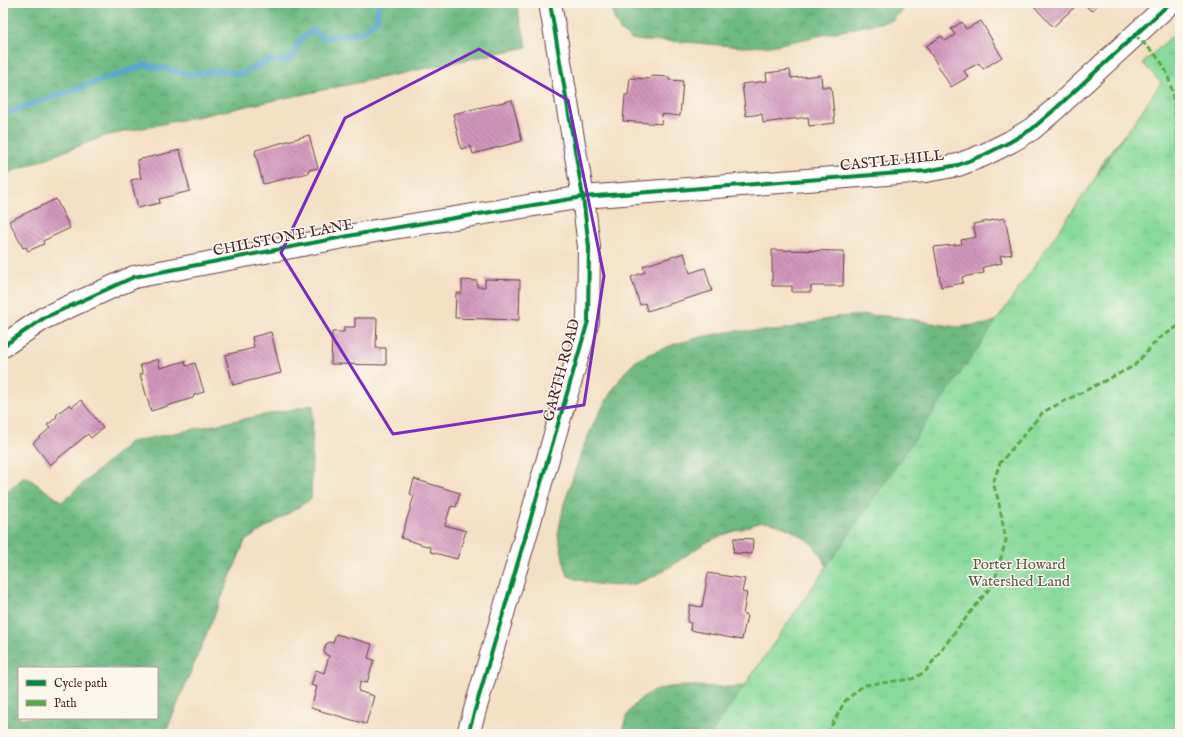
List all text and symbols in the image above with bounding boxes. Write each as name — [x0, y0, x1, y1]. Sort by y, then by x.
street label: CASTLE HILL — [839, 146, 945, 175]
street label: CHILSTONE LANE — [211, 215, 355, 260]
street label: GARTH ROAD — [539, 317, 584, 424]
park label: Porter Howard Watershed Land — [968, 555, 1071, 591]
legend — [18, 667, 158, 719]
text: Cycle path — [54, 676, 108, 692]
text: Path — [54, 696, 77, 711]

